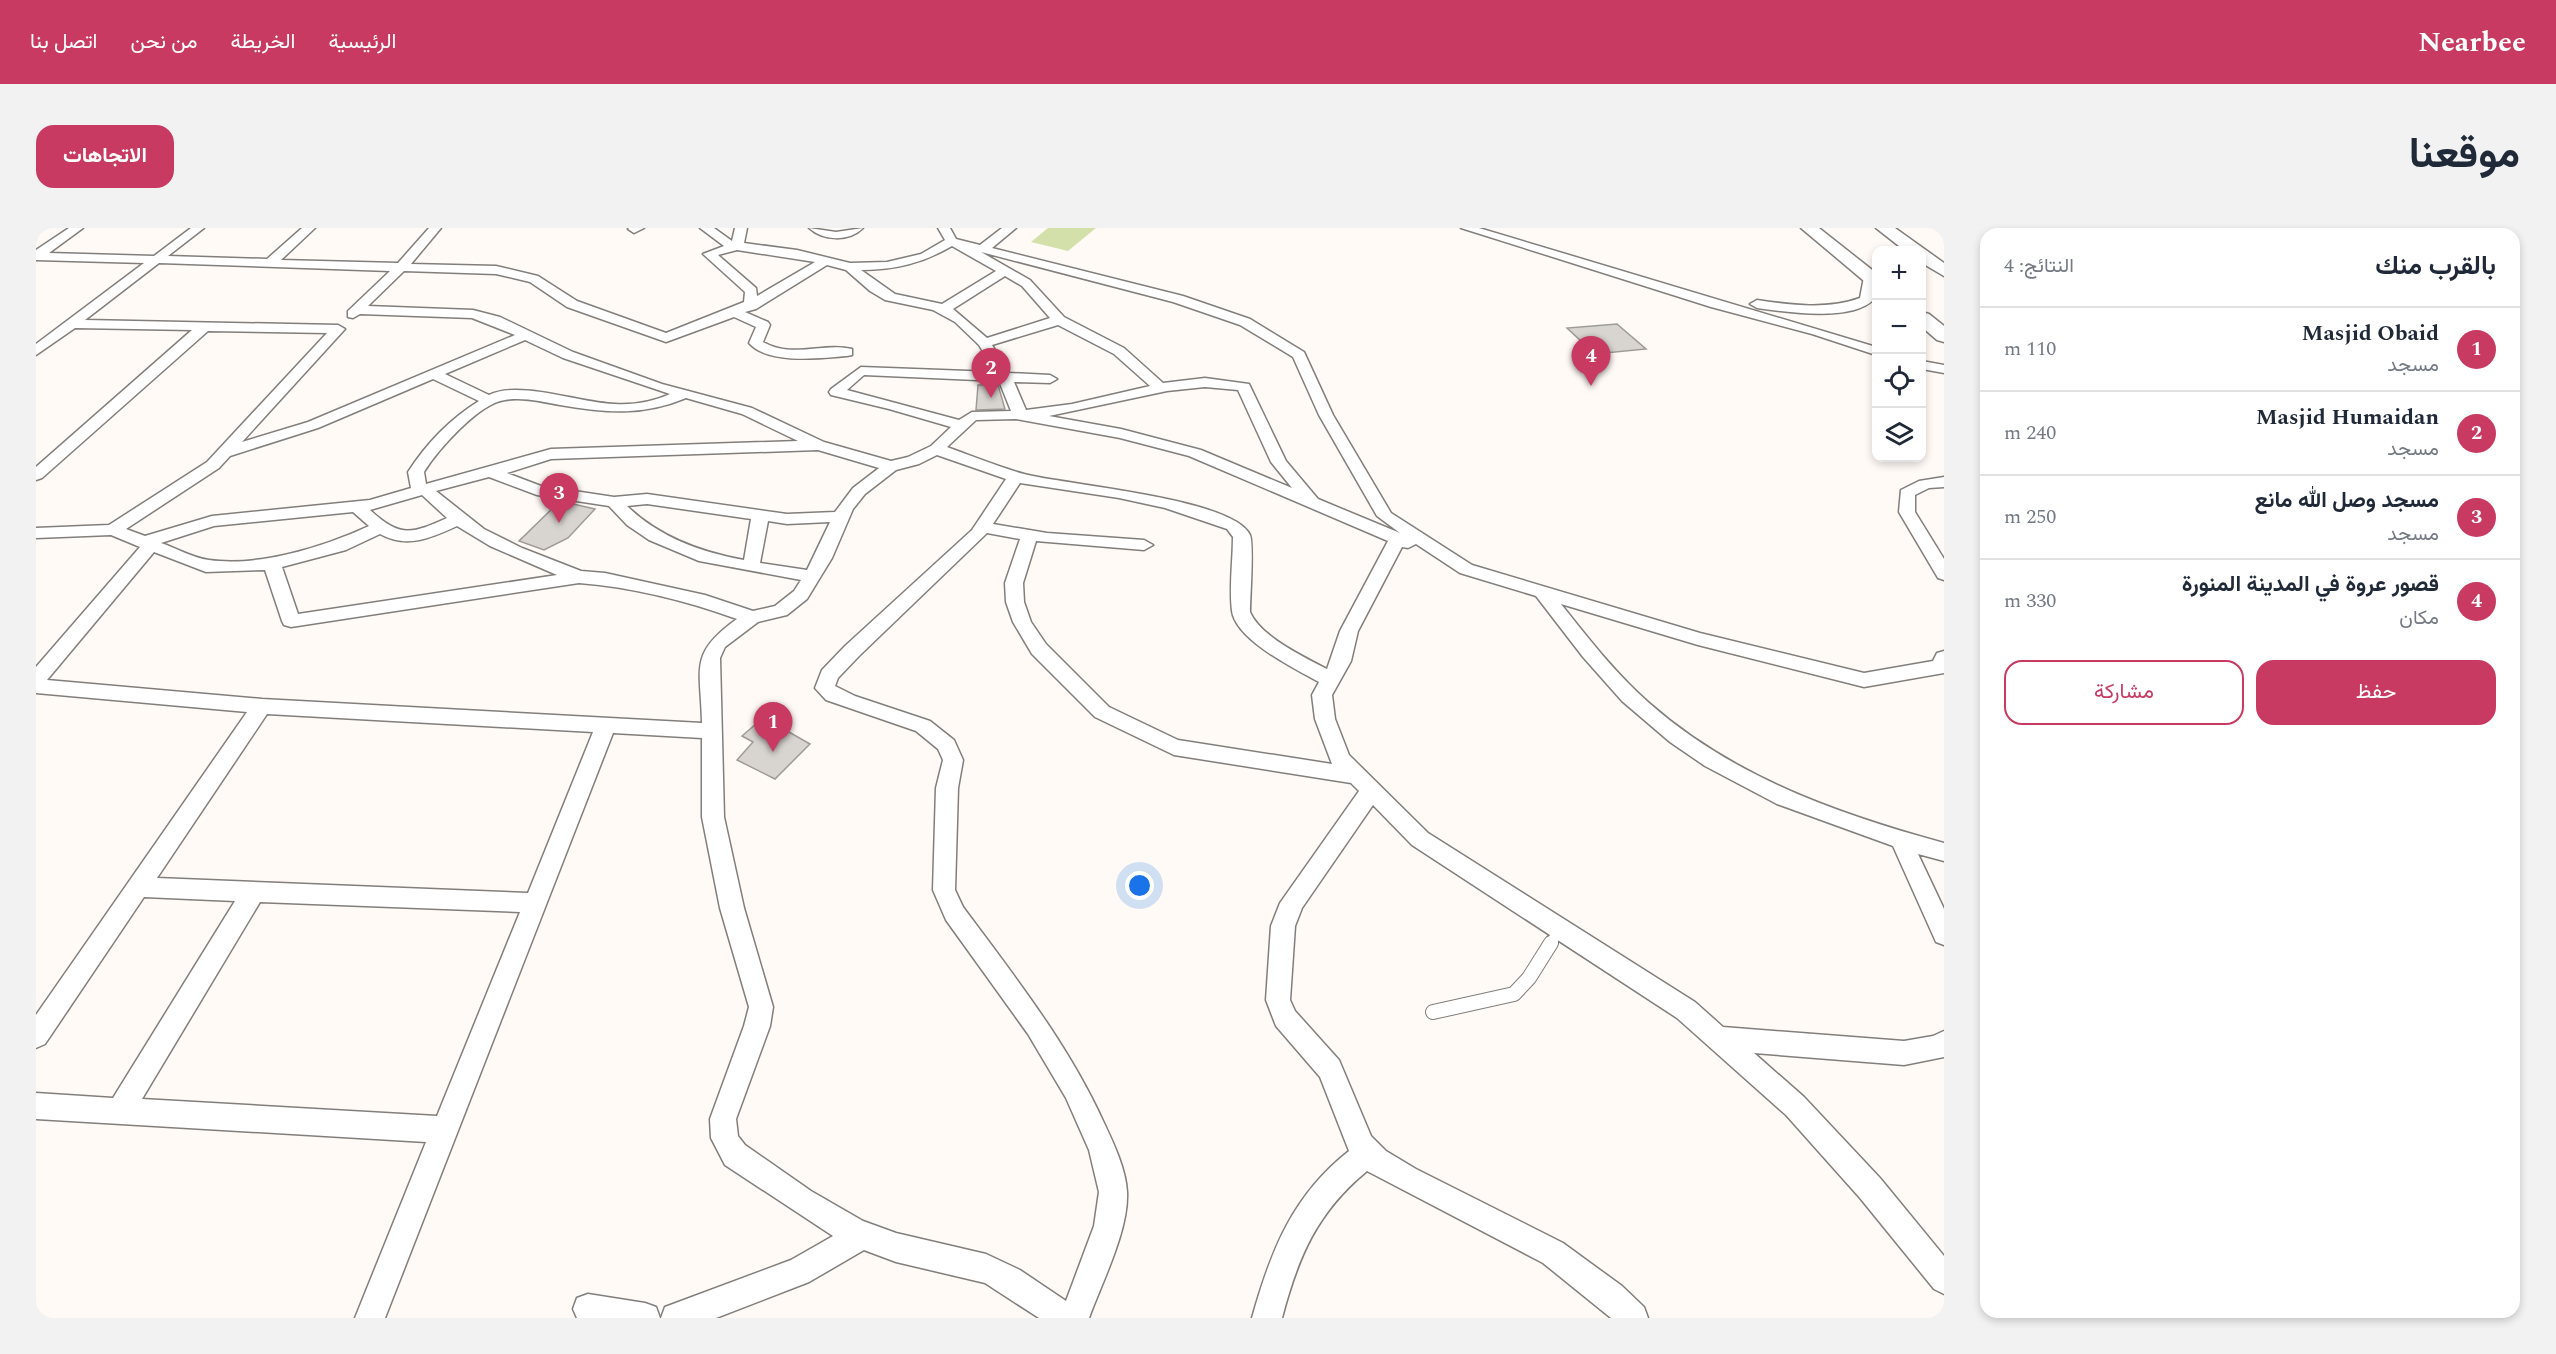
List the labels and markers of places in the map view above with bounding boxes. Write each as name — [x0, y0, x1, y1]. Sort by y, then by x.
pin: 4 — [1572, 336, 1610, 386]
pin: 2 — [972, 348, 1010, 398]
pin: 3 — [540, 474, 578, 523]
pin: 1 — [754, 702, 792, 752]

